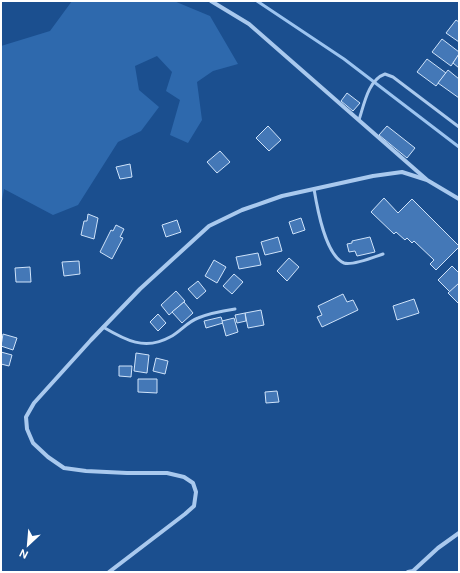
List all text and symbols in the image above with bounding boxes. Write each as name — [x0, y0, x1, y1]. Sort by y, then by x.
north arrow — [8, 525, 48, 565]
text: N — [17, 546, 30, 562]

